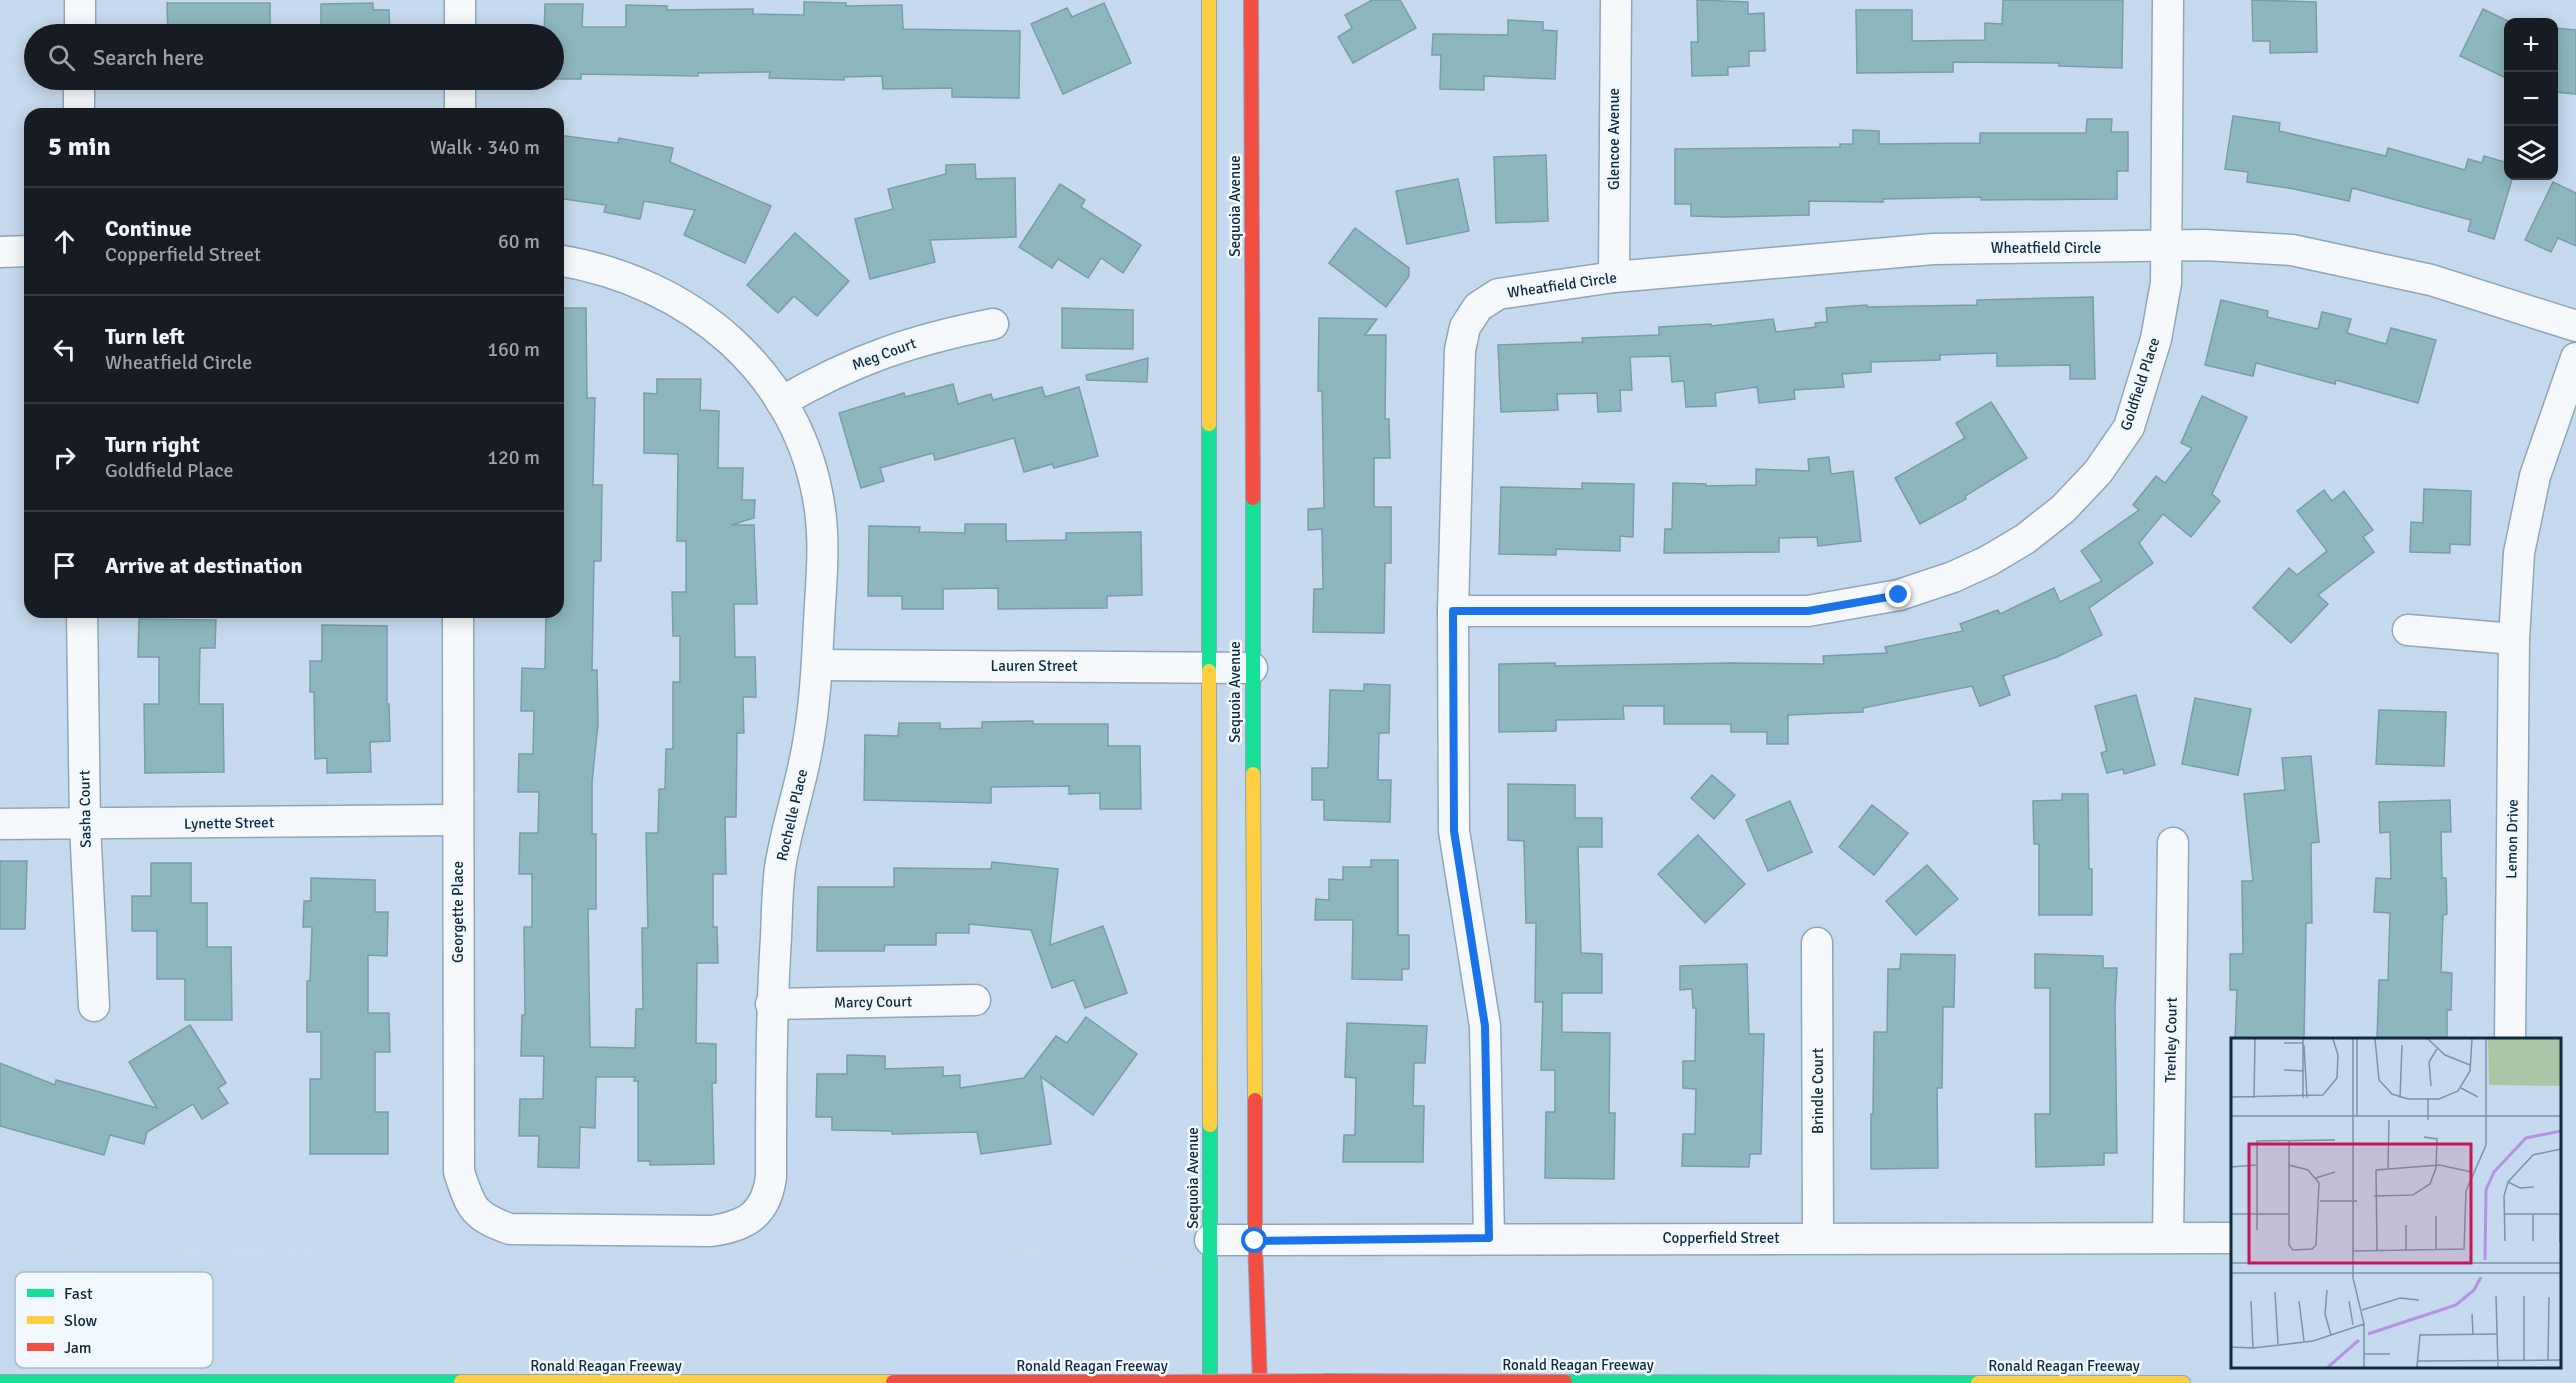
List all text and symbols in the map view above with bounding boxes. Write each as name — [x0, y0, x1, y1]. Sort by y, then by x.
map controls — [2504, 18, 2558, 180]
button: + — [2504, 18, 2558, 72]
search box — [24, 24, 564, 90]
icon: search — [45, 41, 78, 74]
text: Search here — [93, 44, 204, 71]
button: − — [2504, 72, 2558, 126]
street label: Glencoe Avenue — [1605, 88, 1623, 190]
button: layers — [2504, 126, 2558, 180]
text: 5 min — [48, 131, 111, 163]
text: Walk · 340 m — [430, 135, 540, 160]
street label: Sequoia Avenue — [1226, 155, 1244, 257]
text: Continue — [105, 215, 192, 242]
icon: ahead — [48, 225, 81, 258]
text: 60 m — [498, 229, 540, 254]
street label: Wheatfield Circle — [1991, 239, 2101, 257]
text: Copperfield Street — [105, 242, 261, 267]
street label: Wheatfield Circle — [1506, 268, 1618, 302]
text: Turn left — [105, 323, 185, 350]
icon: left — [48, 333, 81, 366]
street label: Meg Court — [850, 334, 918, 374]
street label: Goldfield Place — [2117, 335, 2163, 433]
text: 160 m — [487, 337, 540, 362]
text: Wheatfield Circle — [105, 350, 252, 375]
text: Turn right — [105, 431, 200, 458]
icon: right — [48, 441, 81, 474]
text: 120 m — [487, 445, 540, 470]
text: Goldfield Place — [105, 458, 234, 483]
icon: arrive — [48, 549, 81, 582]
text: Arrive at destination — [105, 552, 302, 579]
route end — [1885, 581, 1911, 607]
street label: Sequoia Avenue — [1226, 641, 1244, 743]
street label: Lauren Street — [991, 657, 1077, 675]
street label: Rochelle Place — [773, 767, 811, 863]
street label: Sasha Court — [75, 770, 95, 848]
street label: Lemon Drive — [2502, 799, 2522, 879]
street label: Lynette Street — [184, 813, 274, 833]
street label: Georgette Place — [449, 861, 467, 963]
street label: Marcy Court — [834, 992, 912, 1012]
street label: Trenley Court — [2161, 997, 2181, 1083]
inset map — [2231, 1038, 2561, 1368]
street label: Brindle Court — [1809, 1048, 1827, 1134]
street label: Sequoia Avenue — [1184, 1127, 1202, 1229]
route start — [1241, 1227, 1267, 1253]
street label: Copperfield Street — [1663, 1229, 1780, 1247]
legend — [15, 1272, 213, 1368]
text: Fast — [64, 1284, 93, 1304]
text: Slow — [64, 1311, 98, 1331]
text: Jam — [64, 1338, 92, 1358]
street label: Ronald Reagan Freeway — [1502, 1356, 1654, 1374]
street label: Ronald Reagan Freeway — [530, 1357, 682, 1375]
street label: Ronald Reagan Freeway — [1016, 1357, 1168, 1375]
street label: Ronald Reagan Freeway — [1988, 1357, 2140, 1375]

